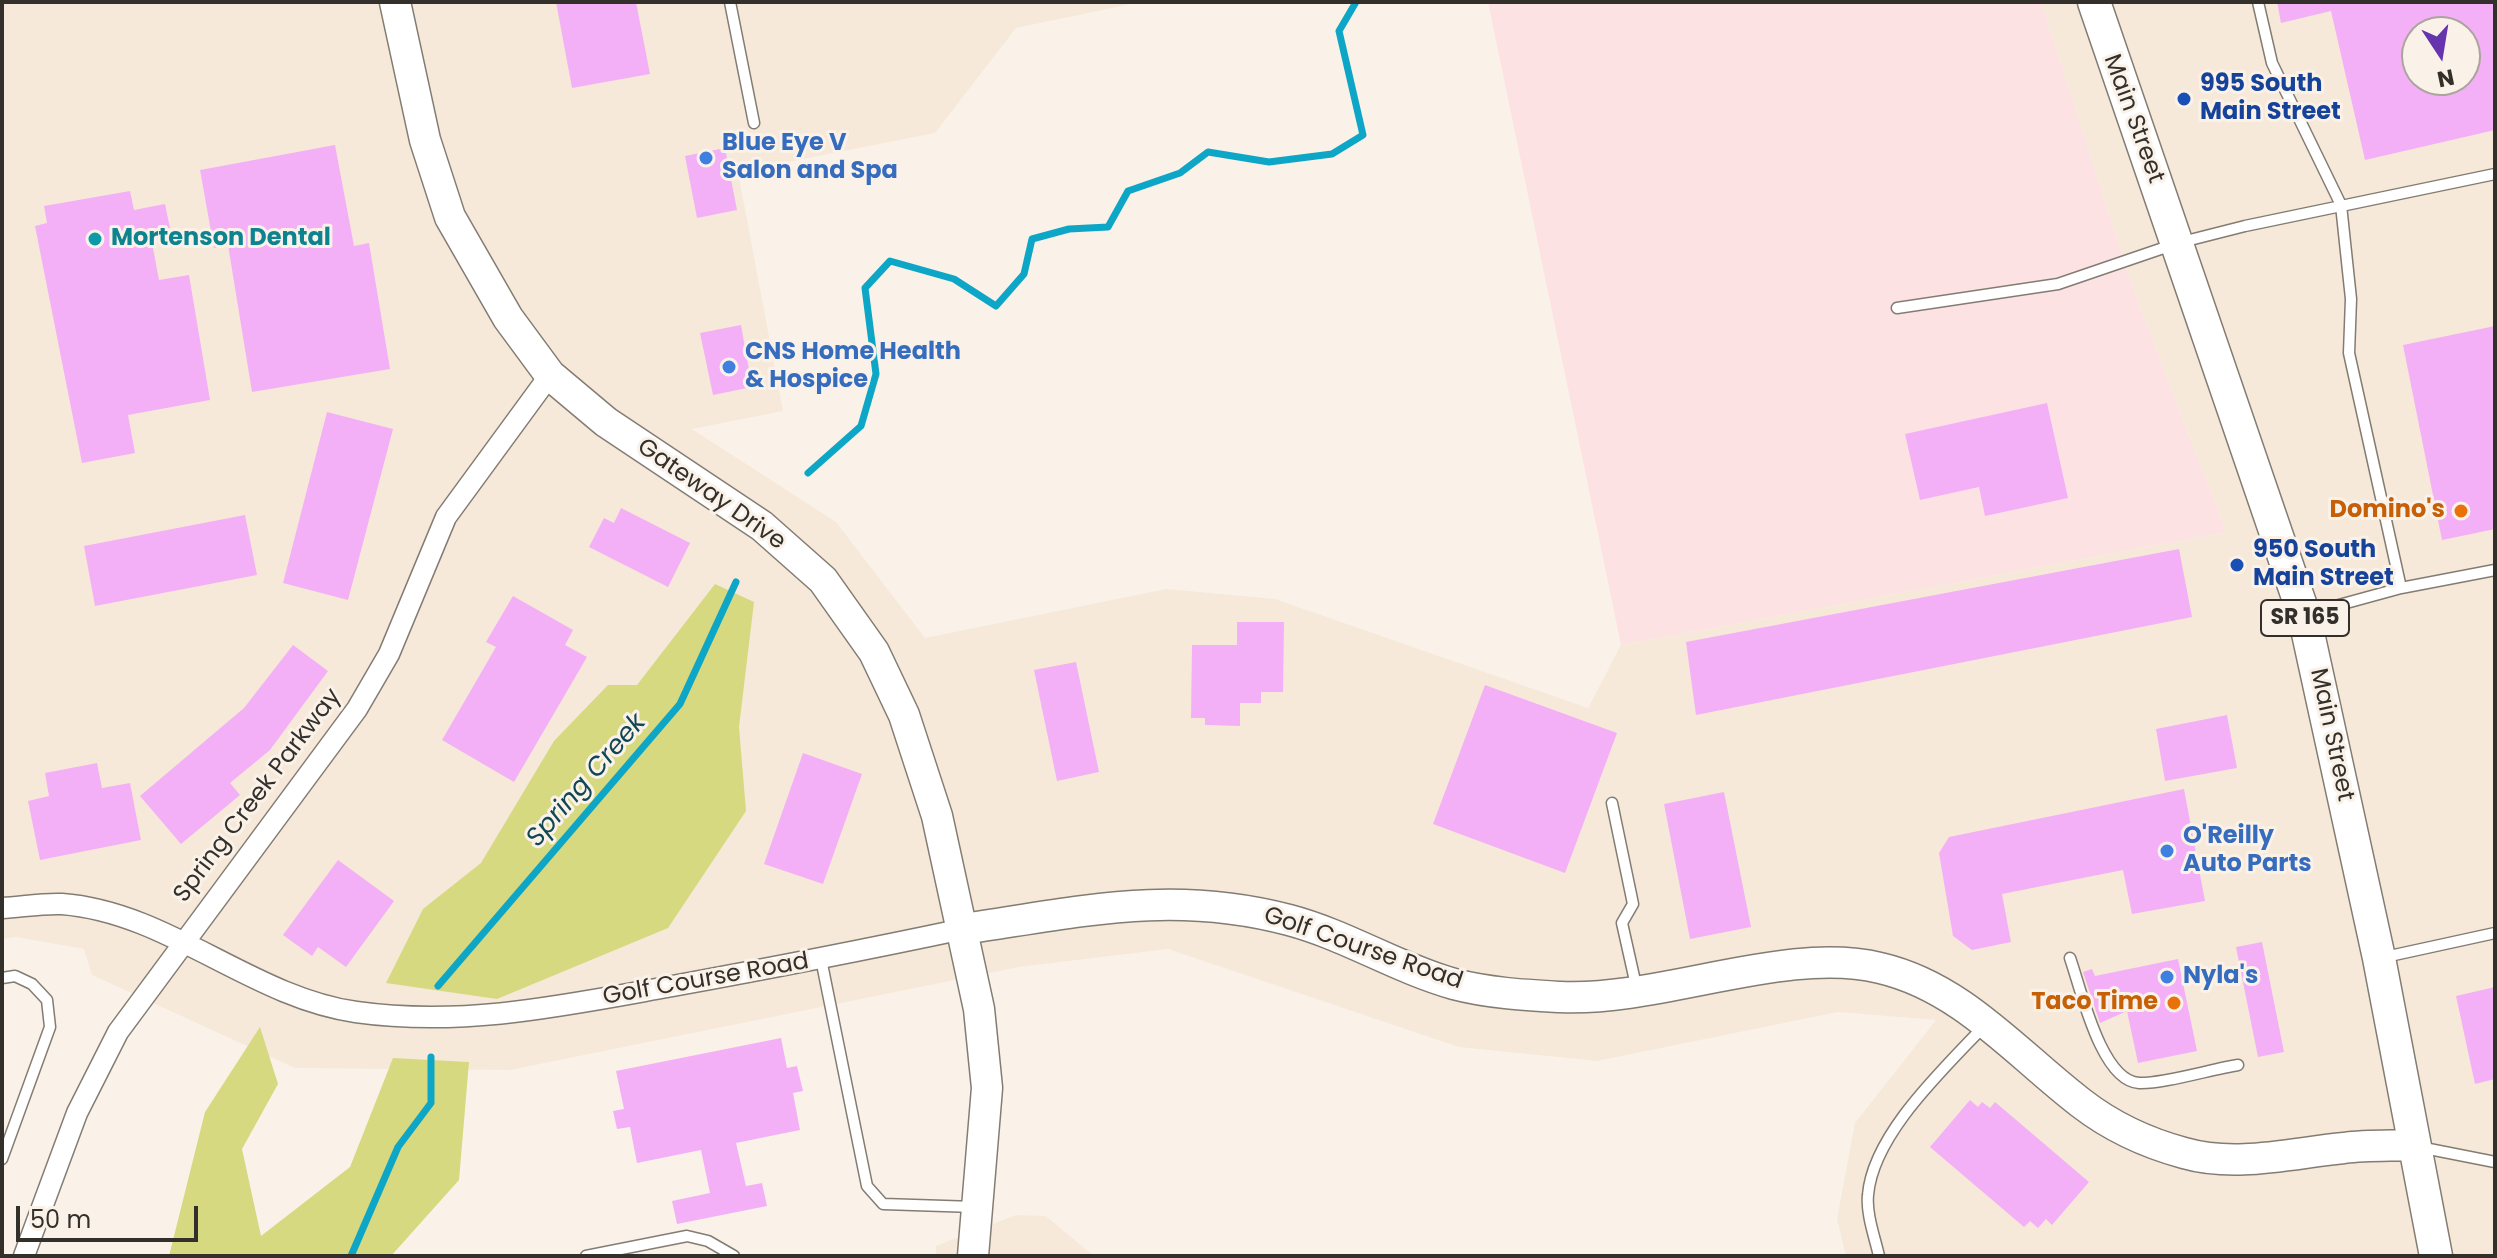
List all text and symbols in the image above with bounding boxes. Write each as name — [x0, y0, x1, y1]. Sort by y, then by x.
north arrow — [2401, 16, 2481, 96]
street label: Main Street — [2096, 51, 2170, 187]
text: N — [2434, 61, 2457, 95]
place label: 995 South Main Street — [2200, 71, 2341, 127]
marker: 995 South Main Street — [2175, 90, 2193, 108]
place label: Blue Eye V Salon and Spa — [722, 130, 898, 186]
marker: Blue Eye V Salon and Spa — [697, 149, 715, 167]
place label: Mortenson Dental — [111, 225, 331, 253]
marker: Mortenson Dental — [86, 230, 104, 248]
place label: CNS Home Health & Hospice — [745, 339, 961, 395]
marker: CNS Home Health & Hospice — [720, 358, 738, 376]
street label: Gateway Drive — [631, 433, 791, 557]
place label: Domino's — [2330, 497, 2445, 525]
marker: Domino's — [2452, 502, 2470, 520]
place label: 950 South Main Street — [2253, 537, 2394, 593]
marker: 950 South Main Street — [2228, 556, 2246, 574]
road number: SR 165 — [2261, 600, 2349, 636]
street label: Main Street — [2303, 666, 2359, 804]
street label: Spring Creek Parkway — [168, 684, 348, 908]
water label: Spring Creek — [521, 708, 653, 854]
place label: O'Reilly Auto Parts — [2183, 823, 2312, 879]
marker: O'Reilly Auto Parts — [2158, 842, 2176, 860]
street label: Golf Course Road — [1260, 901, 1466, 997]
street label: Golf Course Road — [601, 948, 811, 1012]
place label: Nyla's — [2183, 963, 2258, 991]
marker: Nyla's — [2158, 968, 2176, 986]
place label: Taco Time — [2031, 989, 2158, 1017]
marker: Taco Time — [2165, 994, 2183, 1012]
scale bar — [20, 1190, 202, 1240]
text: 50 m — [30, 1203, 91, 1236]

